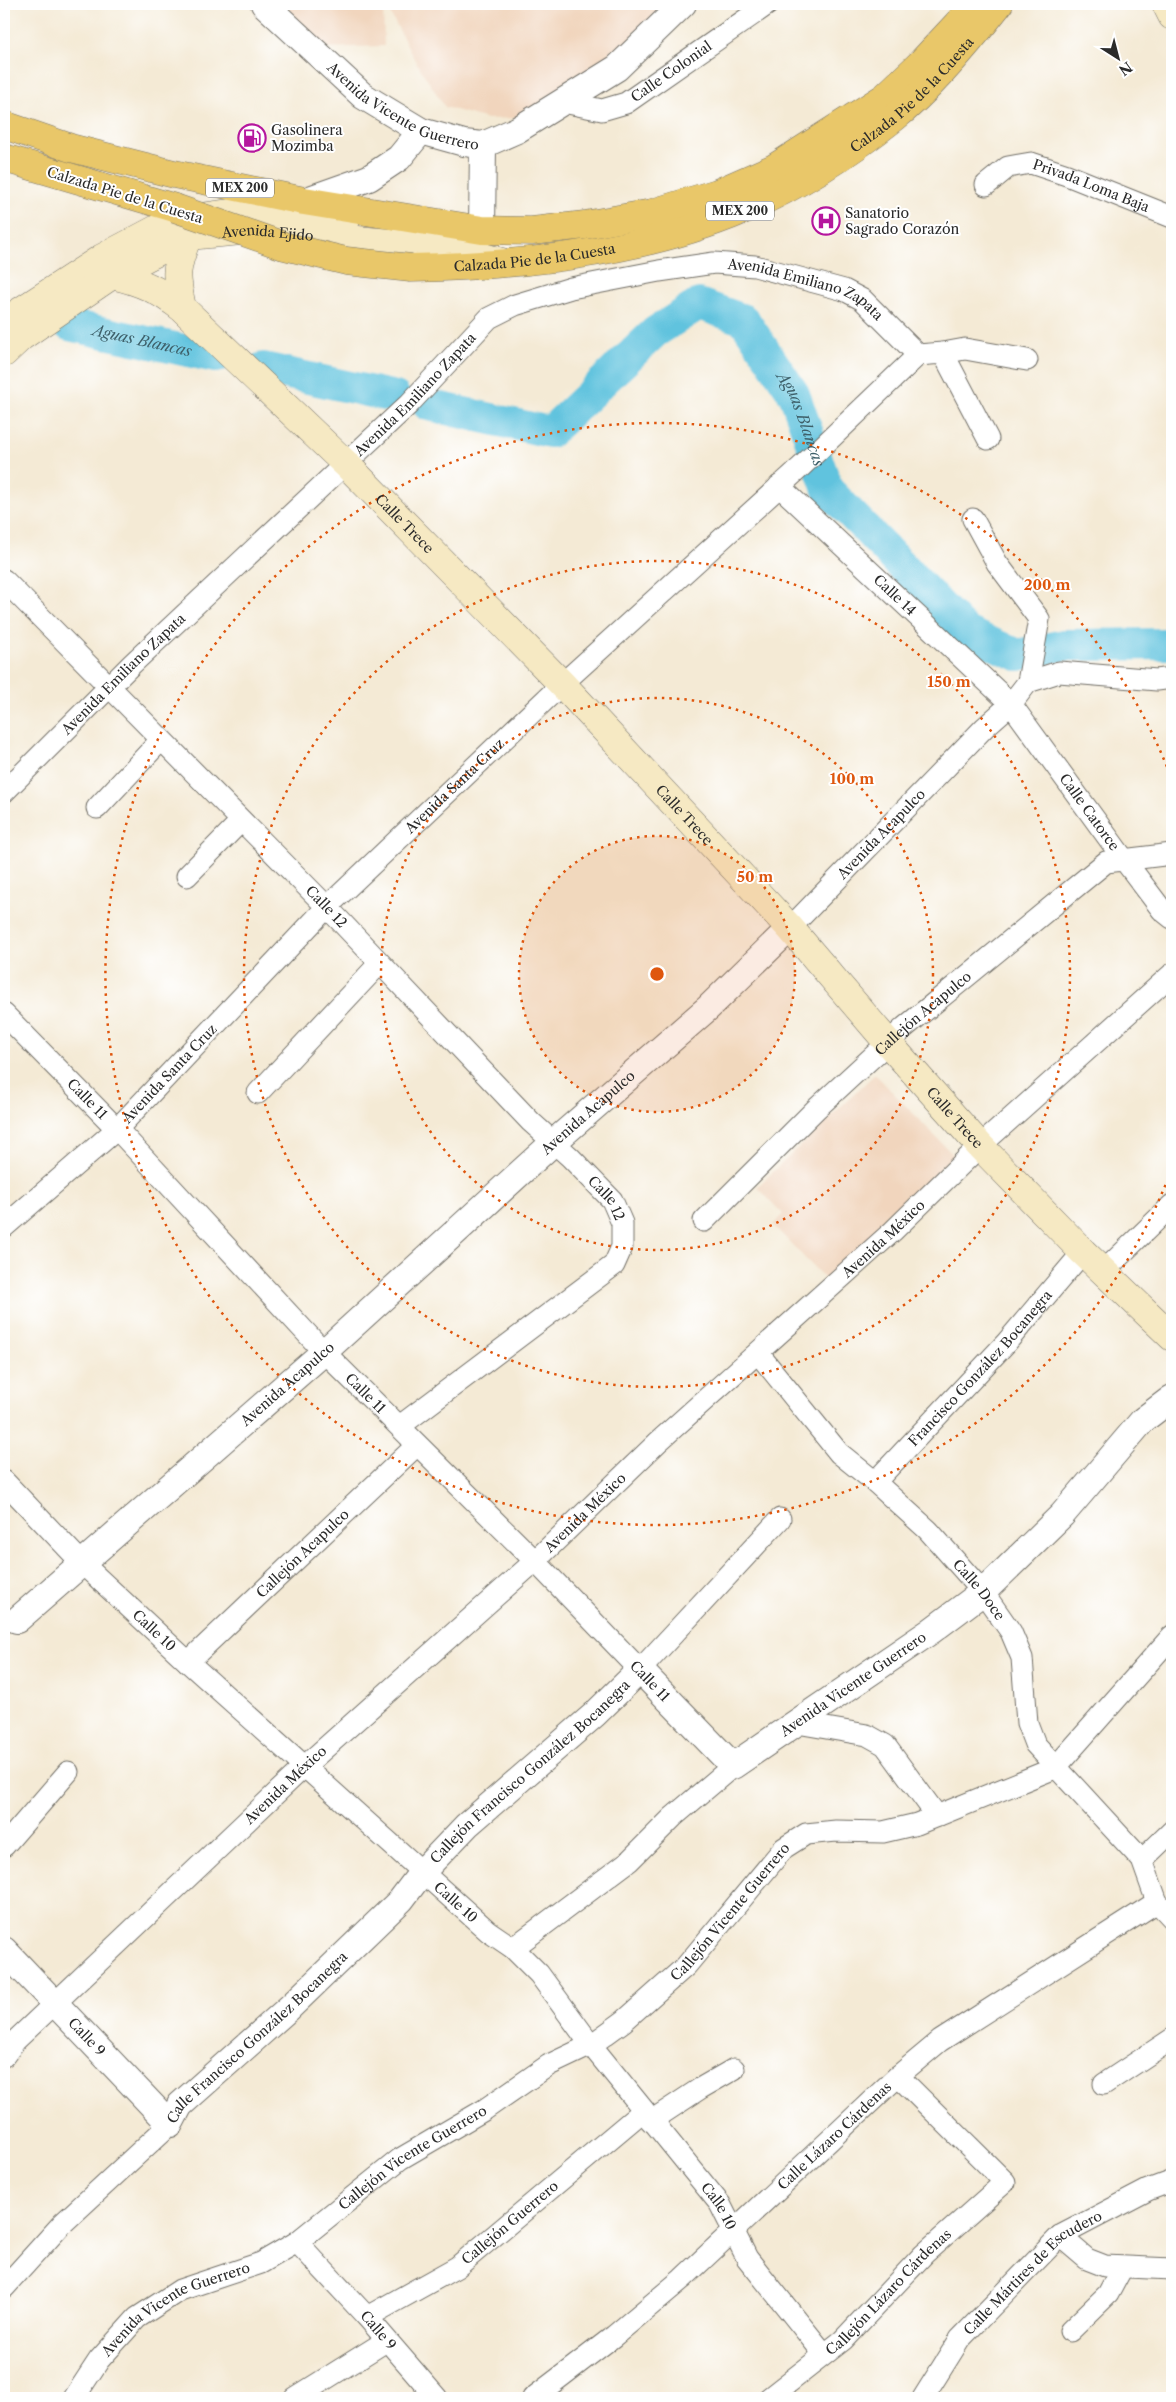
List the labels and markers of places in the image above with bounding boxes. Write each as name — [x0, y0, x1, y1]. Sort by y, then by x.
place label: Gasolinera Mozimba — [271, 121, 343, 155]
fuel station icon: Gasolinera Mozimba — [237, 123, 267, 153]
place label: Sanatorio Sagrado Corazón — [845, 204, 960, 238]
hospital icon: Sanatorio Sagrado Corazón — [811, 206, 841, 236]
centre of rings — [648, 965, 666, 983]

